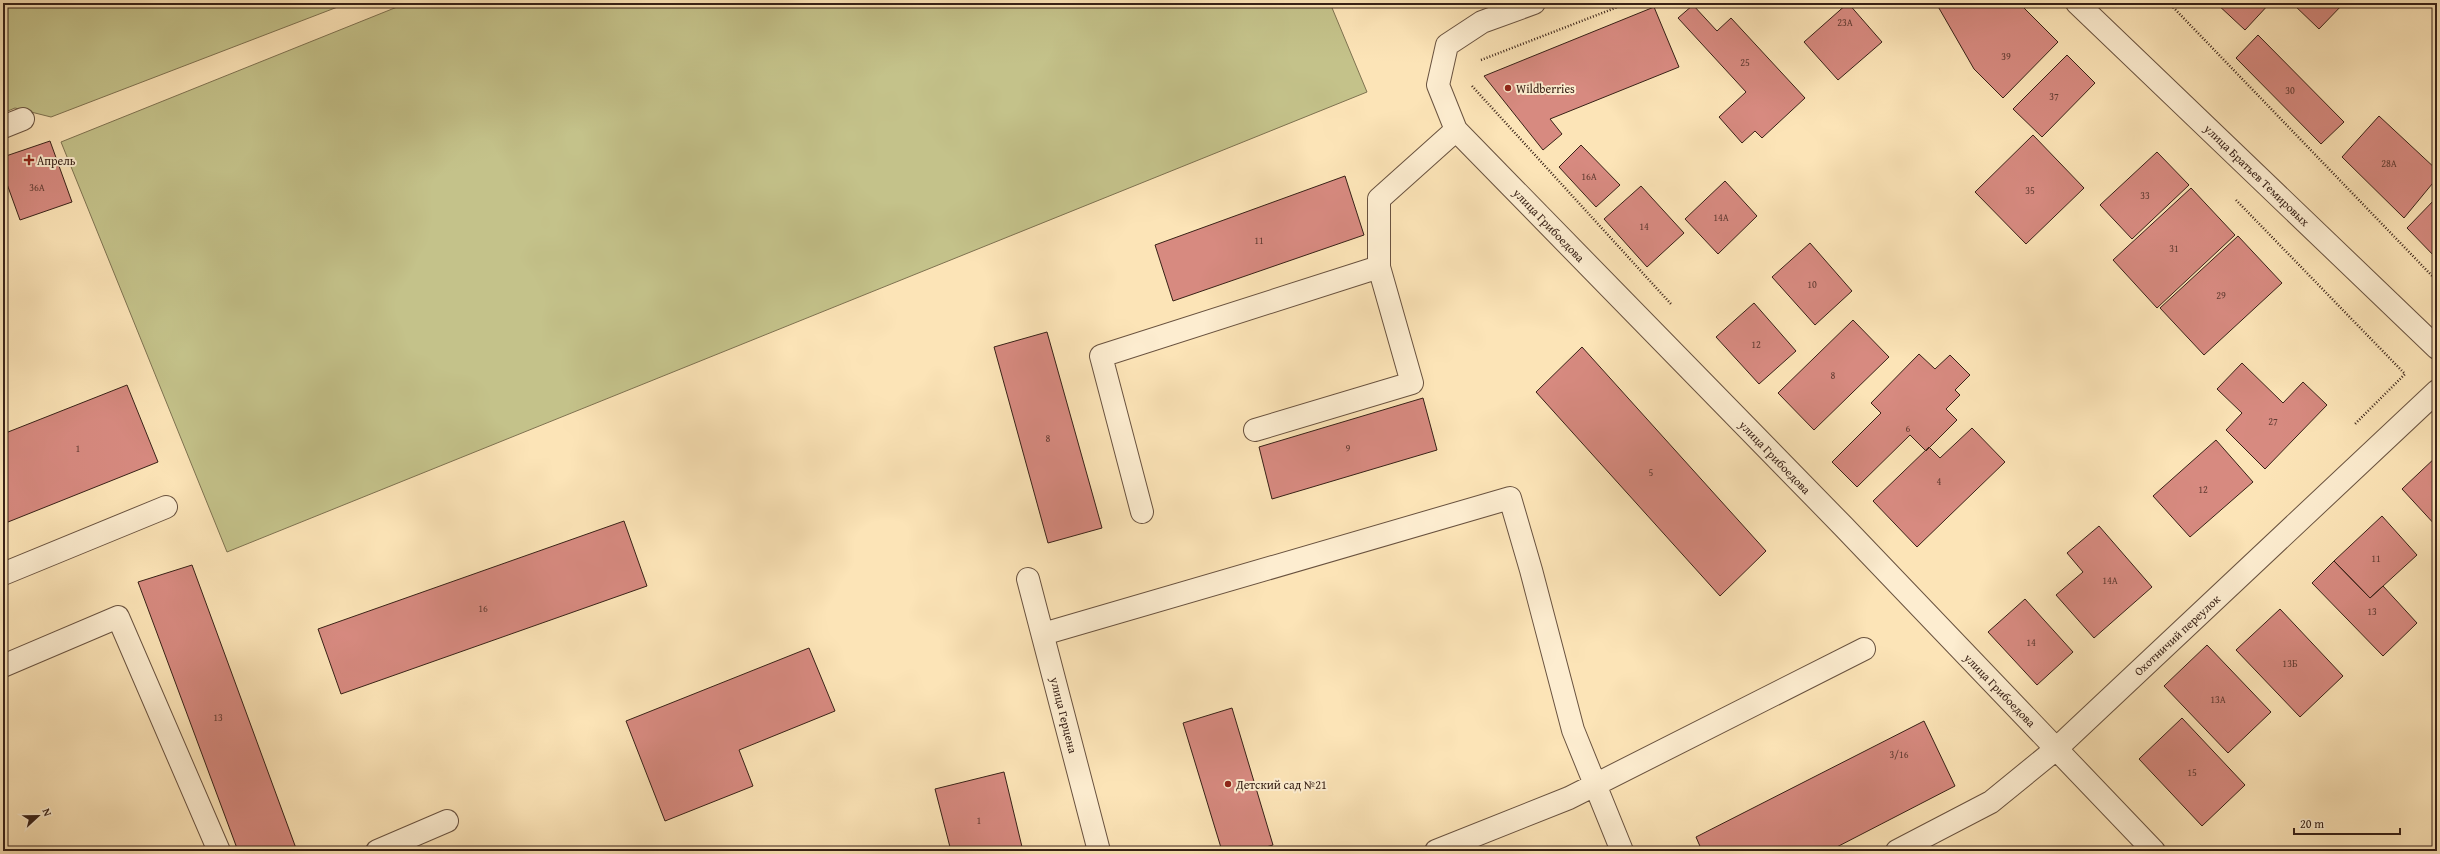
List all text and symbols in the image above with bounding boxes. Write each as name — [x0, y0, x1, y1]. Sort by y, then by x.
house number: 23А — [1837, 15, 1853, 30]
house number: 39 — [2001, 49, 2011, 64]
house number: 25 — [1740, 55, 1750, 70]
place label: Wildberries — [1516, 80, 1575, 97]
marker: Wildberries — [1503, 83, 1513, 93]
house number: 30 — [2285, 83, 2295, 98]
house number: 37 — [2049, 89, 2059, 104]
street label: улица Братьев Темировых — [2200, 119, 2314, 231]
place label: Апрель — [37, 152, 76, 169]
marker: Апрель — [24, 155, 34, 165]
house number: 28А — [2381, 156, 2397, 171]
house number: 16А — [1581, 169, 1597, 184]
house number: 36А — [29, 180, 45, 195]
house number: 35 — [2025, 183, 2035, 198]
street label: улица Грибоедова — [1509, 184, 1589, 266]
house number: 33 — [2140, 188, 2150, 203]
house number: 14А — [1713, 210, 1729, 225]
house number: 14 — [1639, 219, 1649, 234]
house number: 11 — [1254, 233, 1264, 248]
house number: 31 — [2169, 241, 2179, 256]
house number: 10 — [1807, 277, 1817, 292]
house number: 29 — [2216, 288, 2226, 303]
house number: 12 — [1751, 337, 1761, 352]
house number: 8 — [1831, 368, 1836, 383]
house number: 27 — [2268, 414, 2278, 429]
street label: улица Грибоедова — [1735, 416, 1815, 498]
house number: 6 — [1906, 421, 1911, 436]
house number: 8 — [1046, 431, 1051, 446]
house number: 1 — [76, 441, 81, 456]
house number: 9 — [1346, 441, 1351, 456]
house number: 5 — [1649, 465, 1654, 480]
house number: 4 — [1937, 474, 1942, 489]
house number: 12 — [2198, 482, 2208, 497]
house number: 11 — [2371, 551, 2381, 566]
house number: 14А — [2102, 573, 2118, 588]
street label: Охотничий переулок — [2130, 590, 2224, 680]
house number: 16 — [478, 601, 488, 616]
house number: 13 — [2367, 604, 2377, 619]
house number: 14 — [2026, 635, 2036, 650]
street label: улица Грибоедова — [1960, 649, 2040, 731]
house number: 13Б — [2282, 656, 2298, 671]
street label: улица Герцена — [1046, 674, 1082, 755]
house number: 13А — [2210, 692, 2226, 707]
house number: 13 — [213, 710, 223, 725]
house number: 3/16 — [1889, 747, 1909, 762]
house number: 15 — [2187, 765, 2197, 780]
place label: Детский сад №21 — [1235, 776, 1327, 793]
marker: Детский сад №21 — [1223, 779, 1233, 789]
north arrow — [18, 796, 58, 836]
text: N — [38, 806, 56, 819]
scale bar — [2294, 810, 2400, 836]
house number: 1 — [977, 813, 982, 828]
text: 20 m — [2300, 815, 2324, 832]

